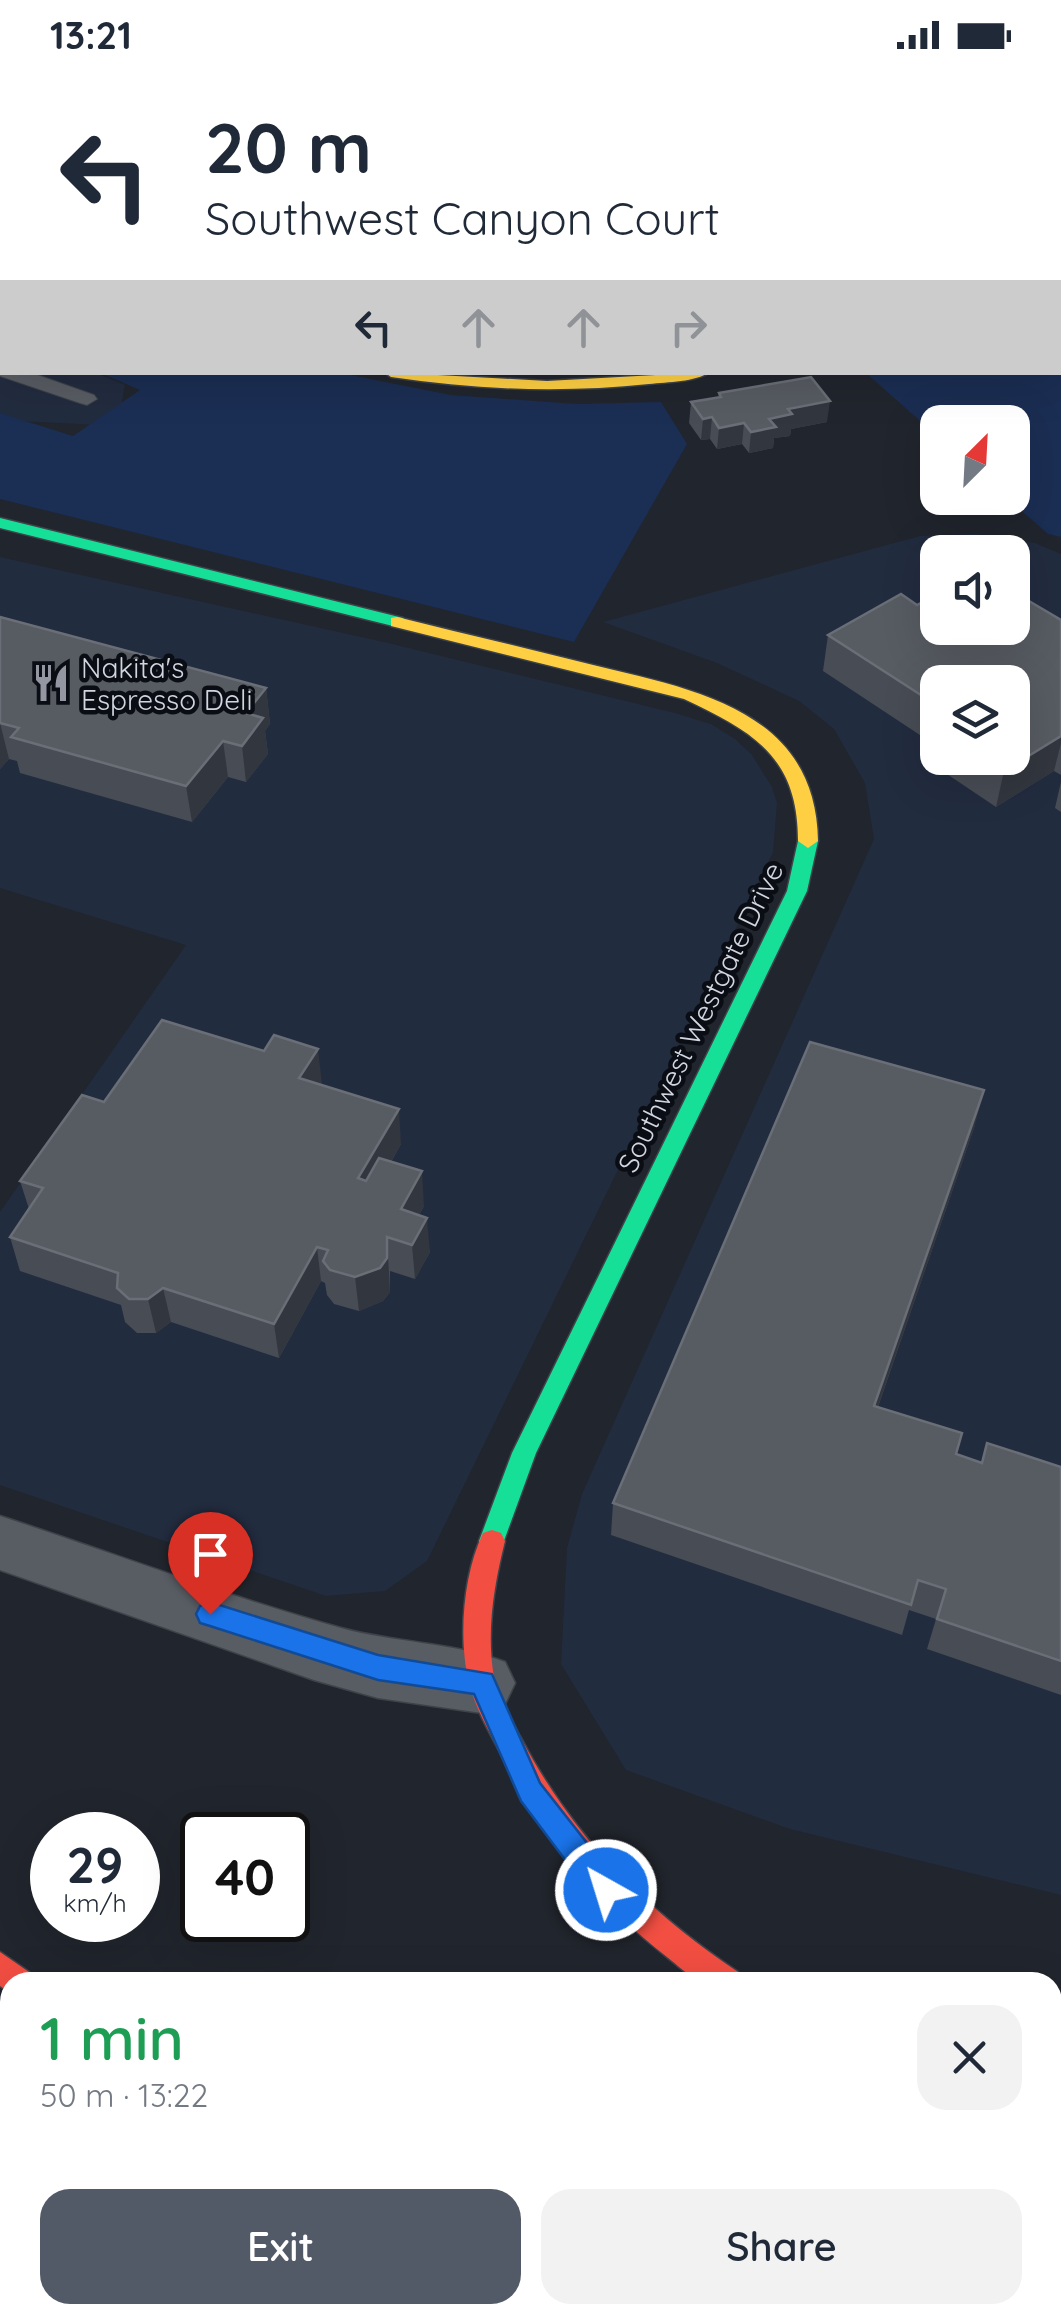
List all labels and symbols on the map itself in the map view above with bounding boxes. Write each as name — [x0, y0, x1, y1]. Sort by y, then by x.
north arrow — [920, 405, 1030, 515]
place label: Nakita's Espresso Deli — [81, 650, 252, 717]
restaurant icon: Nakita's Espresso Deli — [30, 662, 72, 704]
street label: Southwest Westgate Drive — [610, 856, 790, 1178]
pin — [168, 1512, 253, 1615]
speed limit sign: 40 — [180, 1812, 310, 1942]
position arrow — [554, 1838, 658, 1942]

